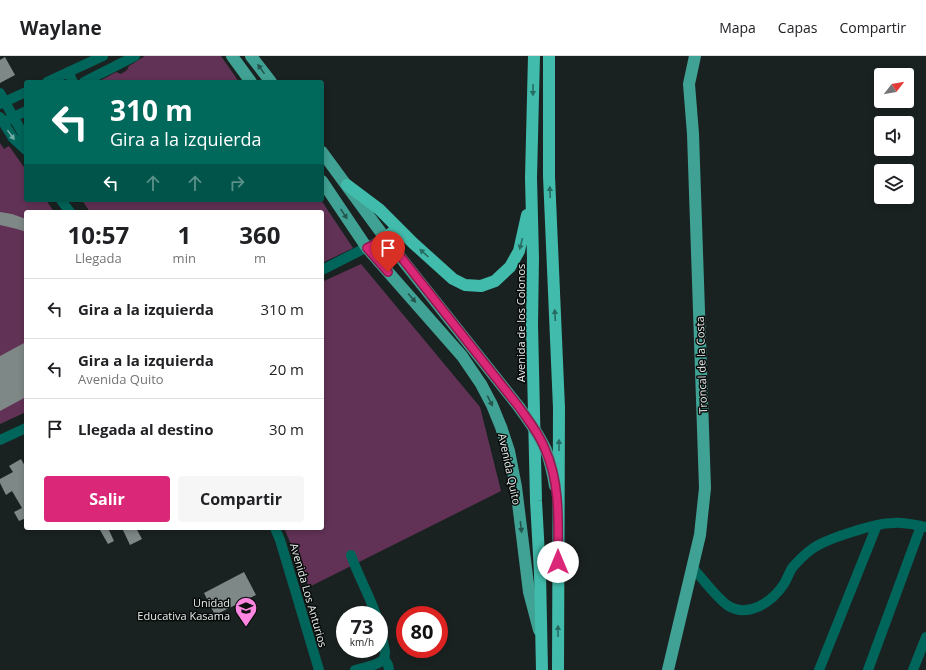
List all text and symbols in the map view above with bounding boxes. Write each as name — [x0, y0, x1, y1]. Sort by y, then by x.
text: Waylane — [20, 15, 102, 41]
text: Mapa — [719, 18, 756, 37]
text: Capas — [778, 18, 817, 37]
text: Compartir — [839, 18, 906, 37]
one-way arrow — [257, 64, 265, 74]
north arrow — [874, 68, 914, 108]
map controls — [874, 68, 914, 204]
one-way arrow — [530, 84, 536, 97]
text: 310 m — [110, 91, 193, 129]
icon: left — [44, 96, 96, 148]
button: sound — [874, 116, 914, 156]
text: Gira a la izquierda — [110, 127, 262, 151]
one-way arrow — [7, 129, 15, 140]
button: layers — [874, 164, 914, 204]
icon: left — [100, 172, 122, 194]
icon: ahead — [142, 172, 164, 194]
icon: ahead — [184, 172, 206, 194]
icon: right — [226, 172, 248, 194]
one-way arrow — [547, 185, 553, 198]
one-way arrow — [340, 208, 348, 219]
text: 10:57 — [67, 218, 129, 251]
text: 1 — [177, 218, 191, 251]
text: 360 — [239, 218, 281, 251]
pin — [371, 231, 405, 272]
icon: arrive — [377, 237, 399, 259]
one-way arrow — [517, 238, 523, 250]
one-way arrow — [419, 248, 429, 258]
text: Llegada — [75, 249, 122, 267]
text: min — [173, 249, 196, 267]
text: m — [254, 249, 266, 267]
street label: Avenida de los Colonos — [513, 264, 528, 382]
one-way arrow — [407, 293, 416, 304]
icon: left — [44, 298, 66, 320]
text: Gira a la izquierda — [78, 299, 214, 319]
text: 310 m — [260, 299, 304, 319]
one-way arrow — [552, 309, 559, 321]
street label: Troncal de la Costa — [692, 316, 710, 414]
text: Gira a la izquierda — [78, 350, 214, 370]
icon: left — [44, 358, 66, 380]
text: 20 m — [269, 359, 304, 379]
text: Avenida Quito — [78, 370, 164, 388]
one-way arrow — [487, 395, 493, 407]
icon: arrive — [44, 418, 66, 440]
text: Llegada al destino — [78, 419, 213, 439]
text: 30 m — [269, 419, 304, 439]
street label: Avenida Quito — [495, 432, 525, 506]
one-way arrow — [555, 439, 562, 451]
button: Salir — [44, 476, 170, 522]
button: Compartir — [178, 476, 304, 522]
one-way arrow — [518, 521, 524, 533]
street label: Avenida Los Anturios — [287, 541, 331, 649]
position arrow — [537, 541, 579, 583]
place label: Unidad Educativa Kasama — [137, 595, 230, 623]
school or university icon: Unidad Educativa Kasama — [233, 595, 259, 628]
speed limit sign: 80 — [396, 606, 448, 658]
text: 73 — [351, 613, 373, 640]
one-way arrow — [555, 624, 561, 637]
text: km/h — [350, 635, 374, 649]

